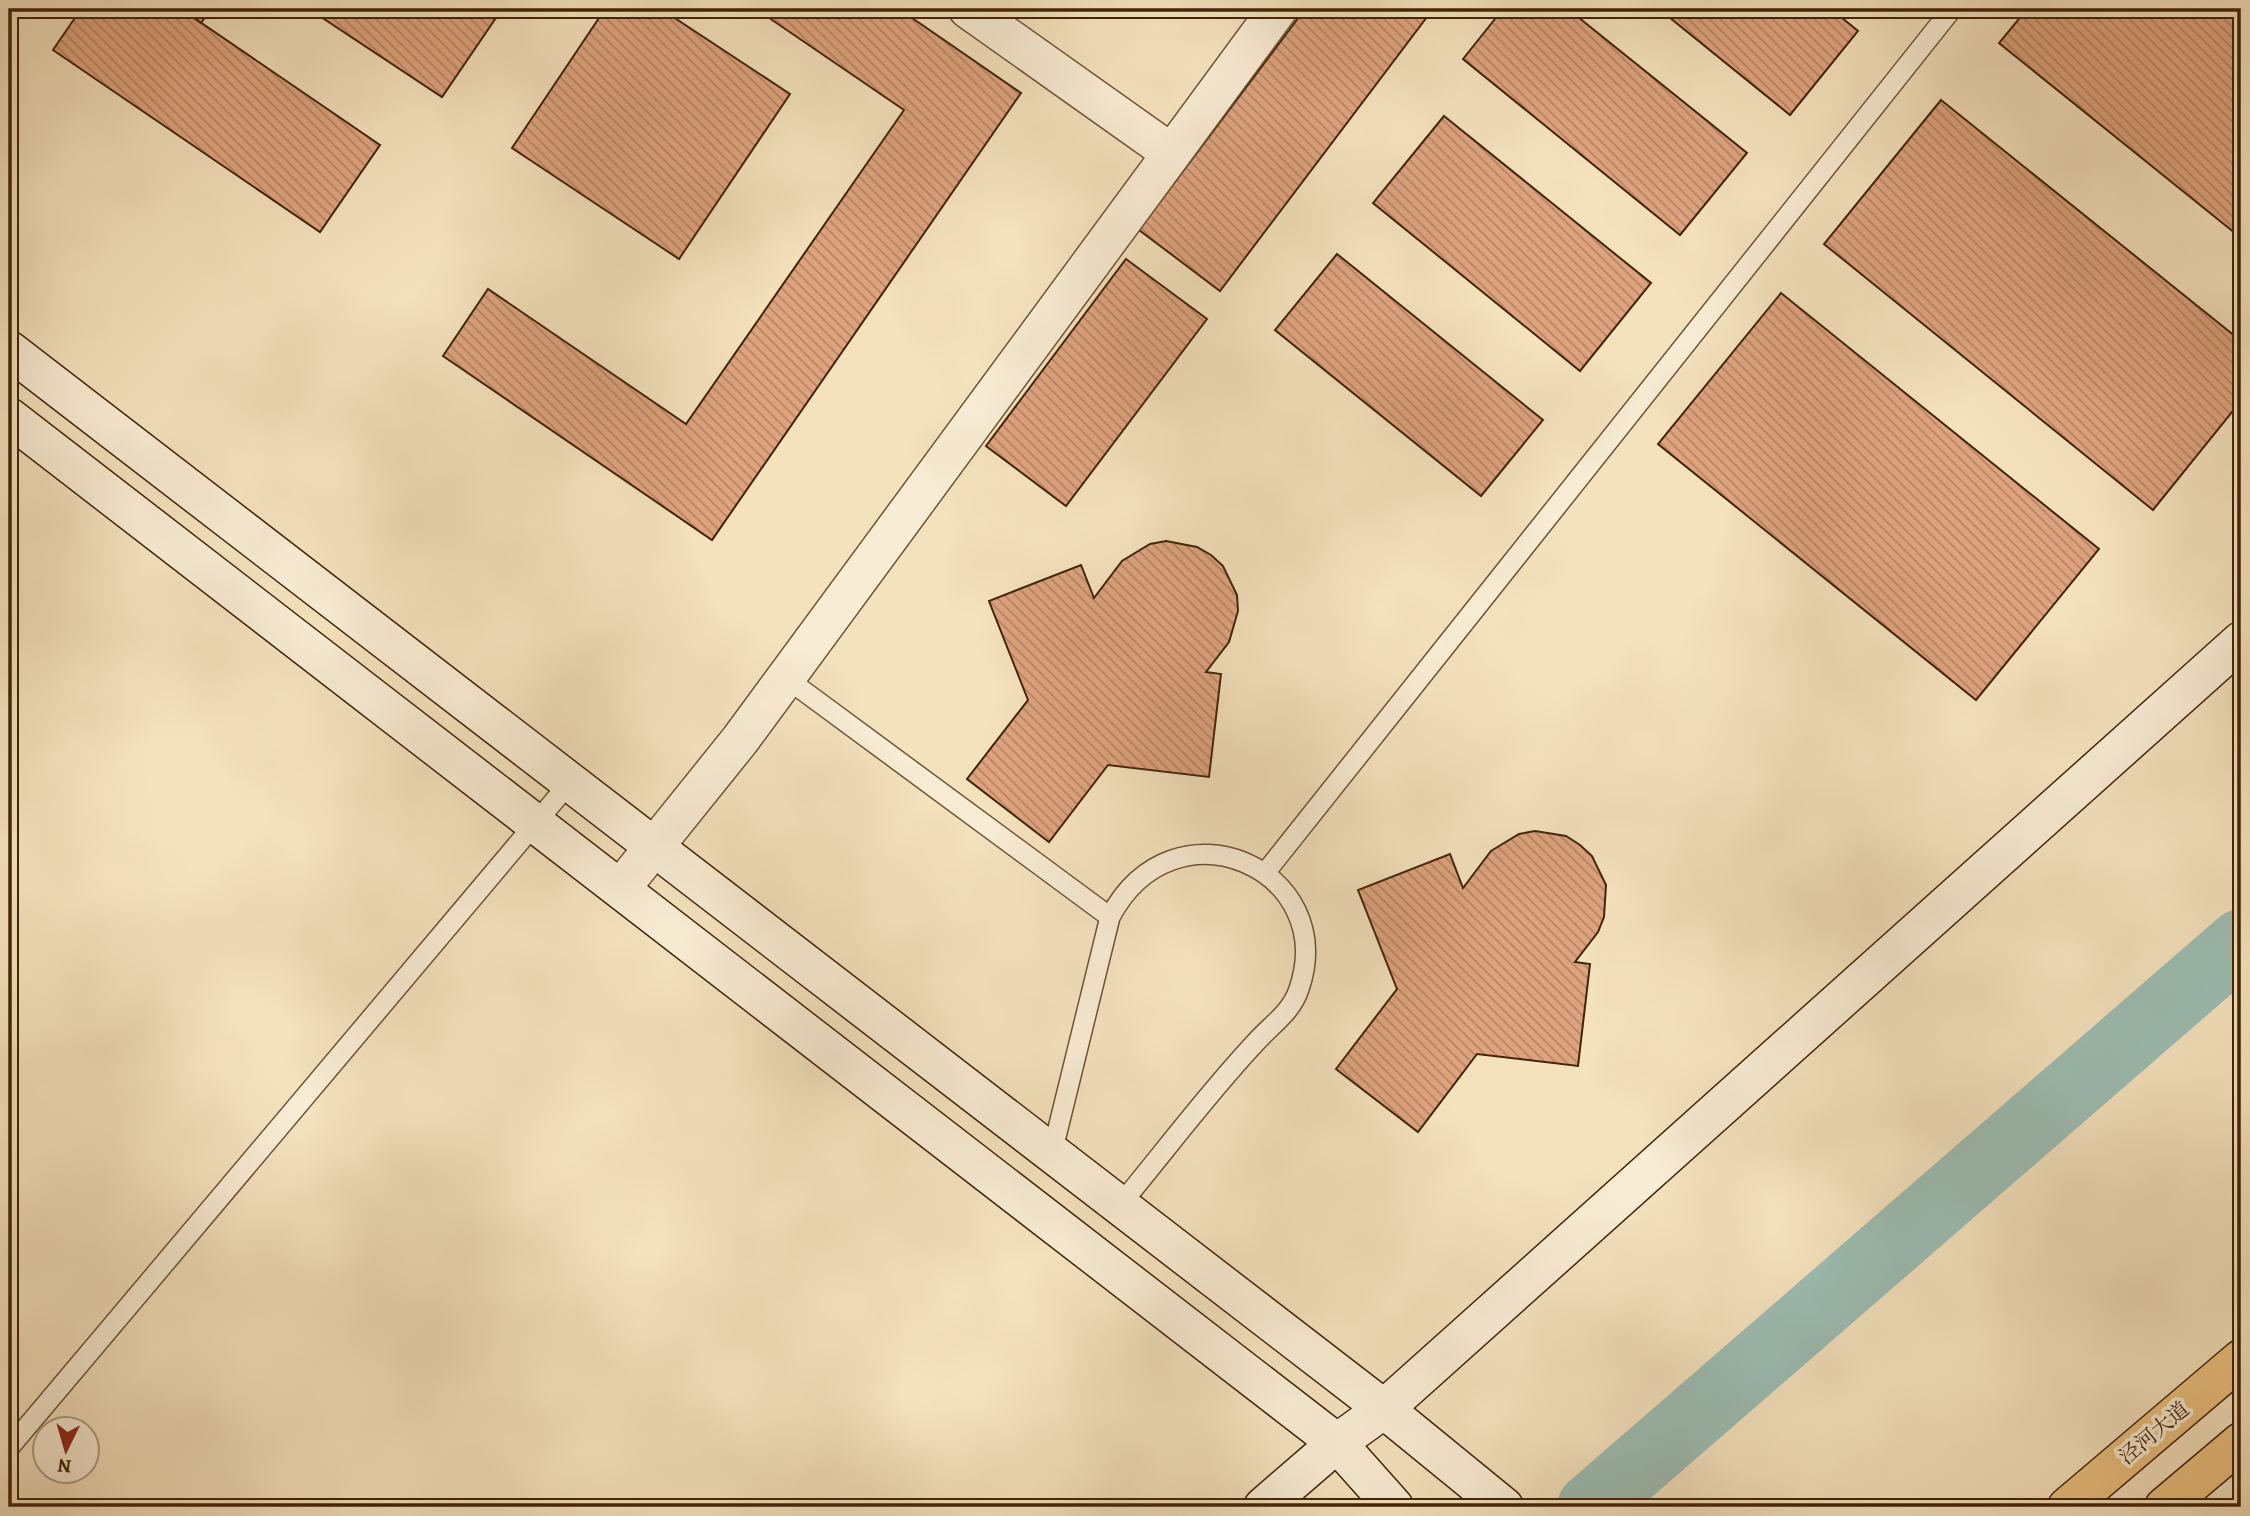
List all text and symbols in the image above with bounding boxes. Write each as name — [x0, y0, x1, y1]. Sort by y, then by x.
street label: 泾河大道 — [2113, 1395, 2195, 1471]
north arrow — [32, 1414, 102, 1484]
text: N — [56, 1452, 73, 1479]

